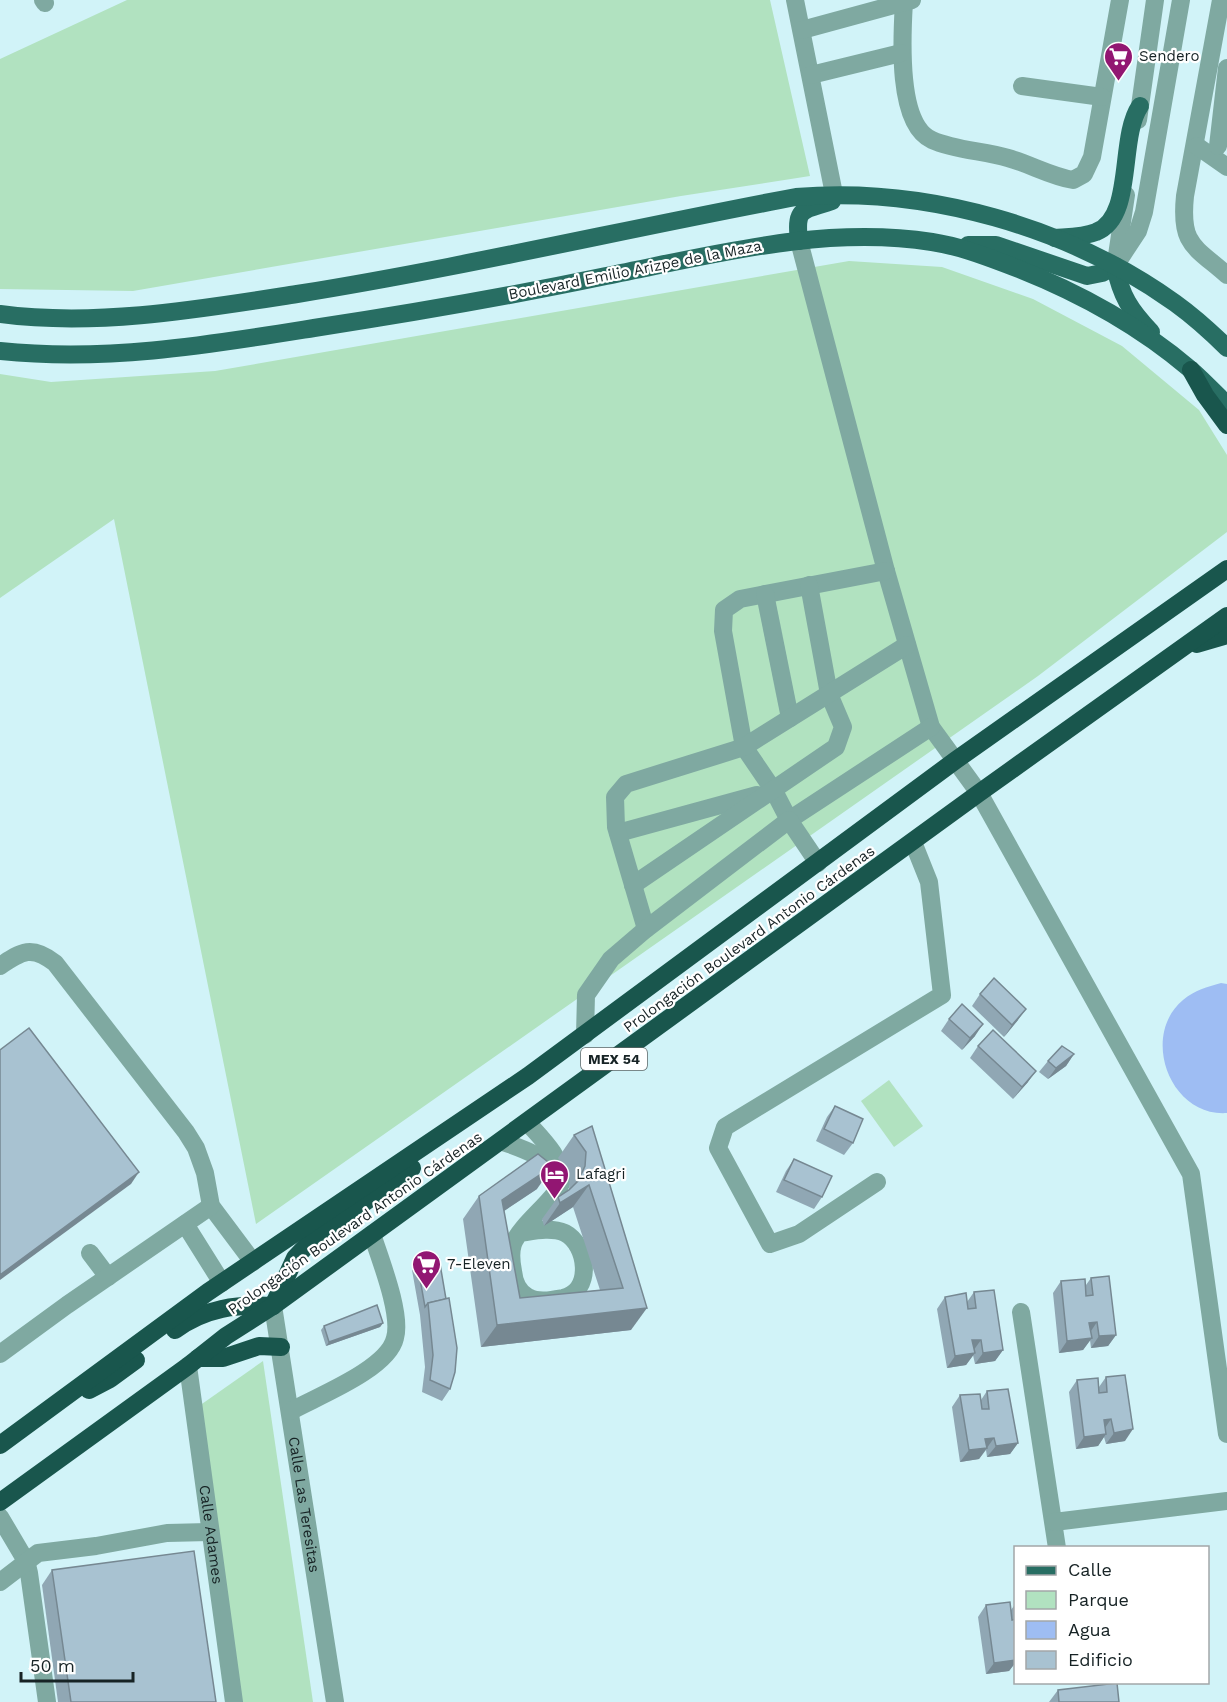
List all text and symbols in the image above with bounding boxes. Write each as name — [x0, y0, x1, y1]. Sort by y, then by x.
supermarket icon: Sendero — [1102, 40, 1134, 82]
place label: Sendero — [1139, 47, 1200, 65]
street label: Boulevard Emilio Arizpe de la Maza — [507, 237, 764, 303]
street label: Prolongación Boulevard Antonio Cárdenas — [620, 842, 878, 1036]
road number: MEX 54 — [581, 1048, 647, 1070]
street label: Prolongación Boulevard Antonio Cárdenas — [224, 1128, 486, 1318]
hotel icon: Lafagri — [539, 1158, 571, 1200]
place label: Lafagri — [576, 1165, 625, 1183]
supermarket icon: 7-Eleven — [410, 1248, 442, 1290]
place label: 7-Eleven — [447, 1255, 511, 1273]
street label: Calle Las Teresitas — [285, 1435, 324, 1574]
street label: Calle Adames — [195, 1484, 227, 1585]
legend — [1014, 1546, 1209, 1684]
text: Calle — [1068, 1559, 1112, 1580]
text: Parque — [1068, 1589, 1129, 1610]
text: Agua — [1068, 1619, 1111, 1640]
scale bar — [21, 1645, 134, 1683]
text: Edificio — [1068, 1649, 1133, 1670]
text: 50 m — [30, 1655, 75, 1676]

